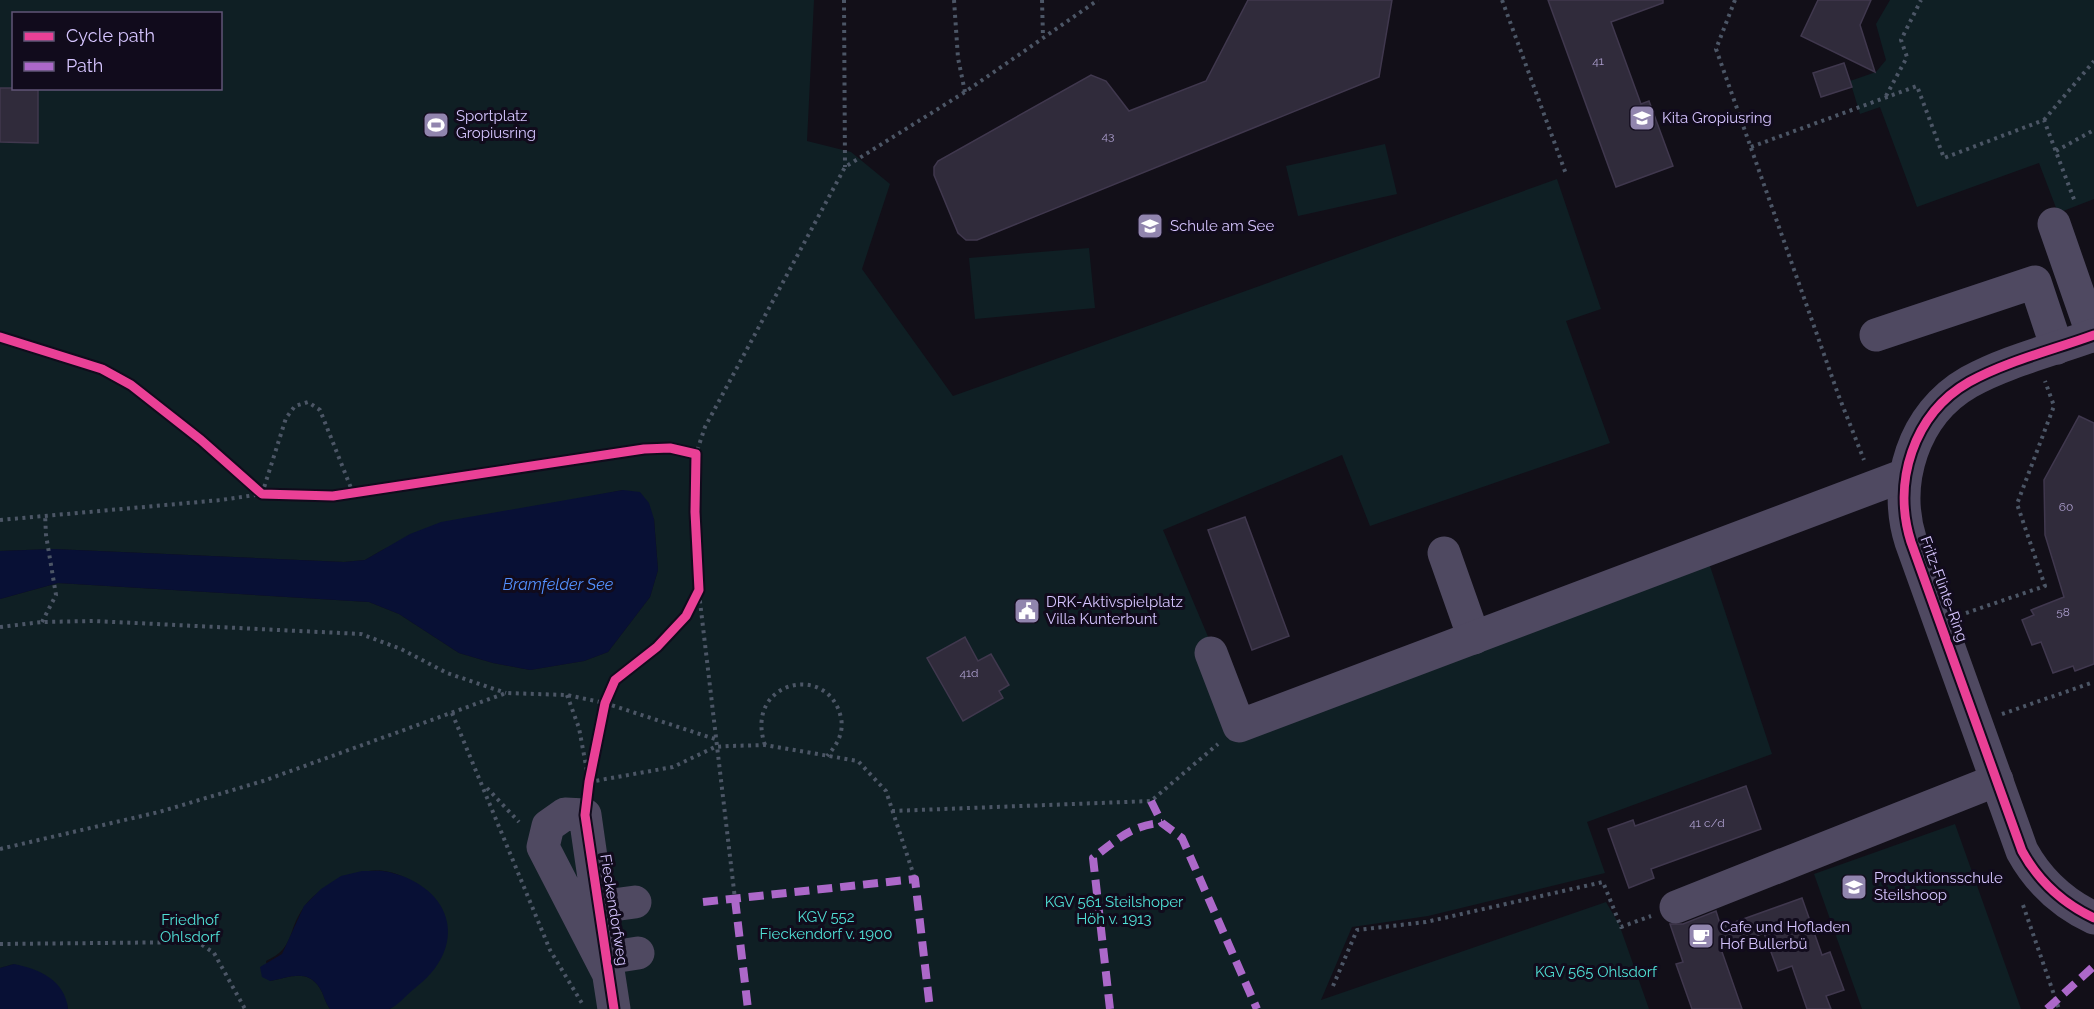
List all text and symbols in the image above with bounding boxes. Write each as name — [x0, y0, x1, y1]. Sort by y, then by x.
legend — [12, 12, 222, 90]
text: Cycle path — [66, 25, 155, 46]
house number: 41 — [1592, 54, 1604, 68]
text: Path — [66, 55, 103, 76]
school or university icon: Kita Gropiusring — [1627, 103, 1657, 133]
place label: Sportplatz Gropiusring — [456, 107, 536, 142]
place label: Kita Gropiusring — [1662, 109, 1772, 127]
sports icon: Sportplatz Gropiusring — [421, 110, 451, 140]
house number: 43 — [1102, 129, 1114, 143]
school or university icon: Schule am See — [1135, 211, 1165, 241]
place label: Schule am See — [1170, 217, 1274, 235]
house number: 60 — [2059, 500, 2073, 514]
street label: Fritz-Flinte-Ring — [1917, 534, 1971, 644]
water label: Bramfelder See — [503, 575, 614, 594]
place label: DRK-Aktivspielplatz Villa Kunterbunt — [1046, 593, 1183, 628]
public building icon: DRK-Aktivspielplatz Villa Kunterbunt — [1012, 596, 1042, 626]
house number: 58 — [2056, 605, 2070, 619]
house number: 41d — [959, 666, 979, 680]
house number: 41 c/d — [1689, 816, 1725, 830]
street label: Fieckendorfweg — [596, 853, 632, 967]
place label: Produktionsschule Steilshoop — [1874, 869, 2003, 904]
school or university icon: Produktionsschule Steilshoop — [1839, 872, 1869, 902]
park label: KGV 561 Steilshoper Höh v. 1913 — [1045, 893, 1184, 928]
park label: KGV 552 Fieckendorf v. 1900 — [760, 908, 892, 943]
park label: Friedhof Ohlsdorf — [160, 911, 221, 946]
place label: Cafe und Hofladen Hof Bullerbü — [1720, 918, 1850, 953]
cafe icon: Cafe und Hofladen Hof Bullerbü — [1686, 921, 1716, 951]
park label: KGV 565 Ohlsdorf — [1535, 963, 1658, 981]

